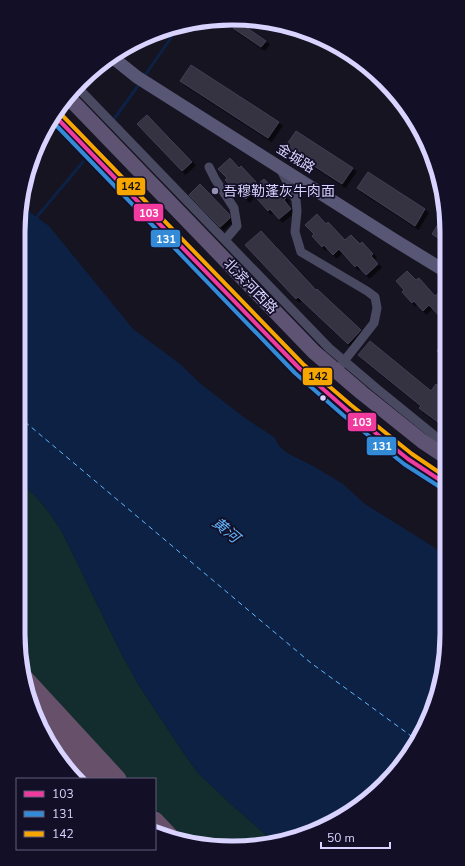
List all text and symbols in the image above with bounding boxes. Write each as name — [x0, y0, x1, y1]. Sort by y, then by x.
street label: 金城路 — [273, 139, 319, 178]
line badge: 142 — [116, 177, 146, 196]
text: 142 — [121, 179, 141, 194]
place label: 吾穆勒蓬灰牛肉面 — [223, 182, 335, 201]
marker: 吾穆勒蓬灰牛肉面 — [210, 186, 220, 196]
line badge: 103 — [133, 203, 164, 222]
text: 103 — [139, 206, 159, 221]
line badge: 131 — [150, 229, 181, 248]
text: 131 — [156, 232, 176, 247]
street label: 北滨河西路 — [219, 255, 282, 318]
line badge: 142 — [302, 367, 333, 386]
text: 142 — [308, 369, 328, 384]
unlabelled marker — [318, 393, 328, 403]
line badge: 103 — [347, 412, 377, 432]
text: 103 — [352, 415, 372, 430]
line badge: 131 — [366, 436, 397, 456]
text: 131 — [372, 439, 392, 454]
water label: 黄河 — [208, 513, 246, 549]
legend — [16, 778, 156, 850]
text: 103 — [52, 786, 74, 802]
text: 131 — [52, 806, 74, 822]
scale bar — [321, 824, 390, 850]
text: 142 — [52, 826, 74, 842]
text: 50 m — [327, 830, 355, 846]

